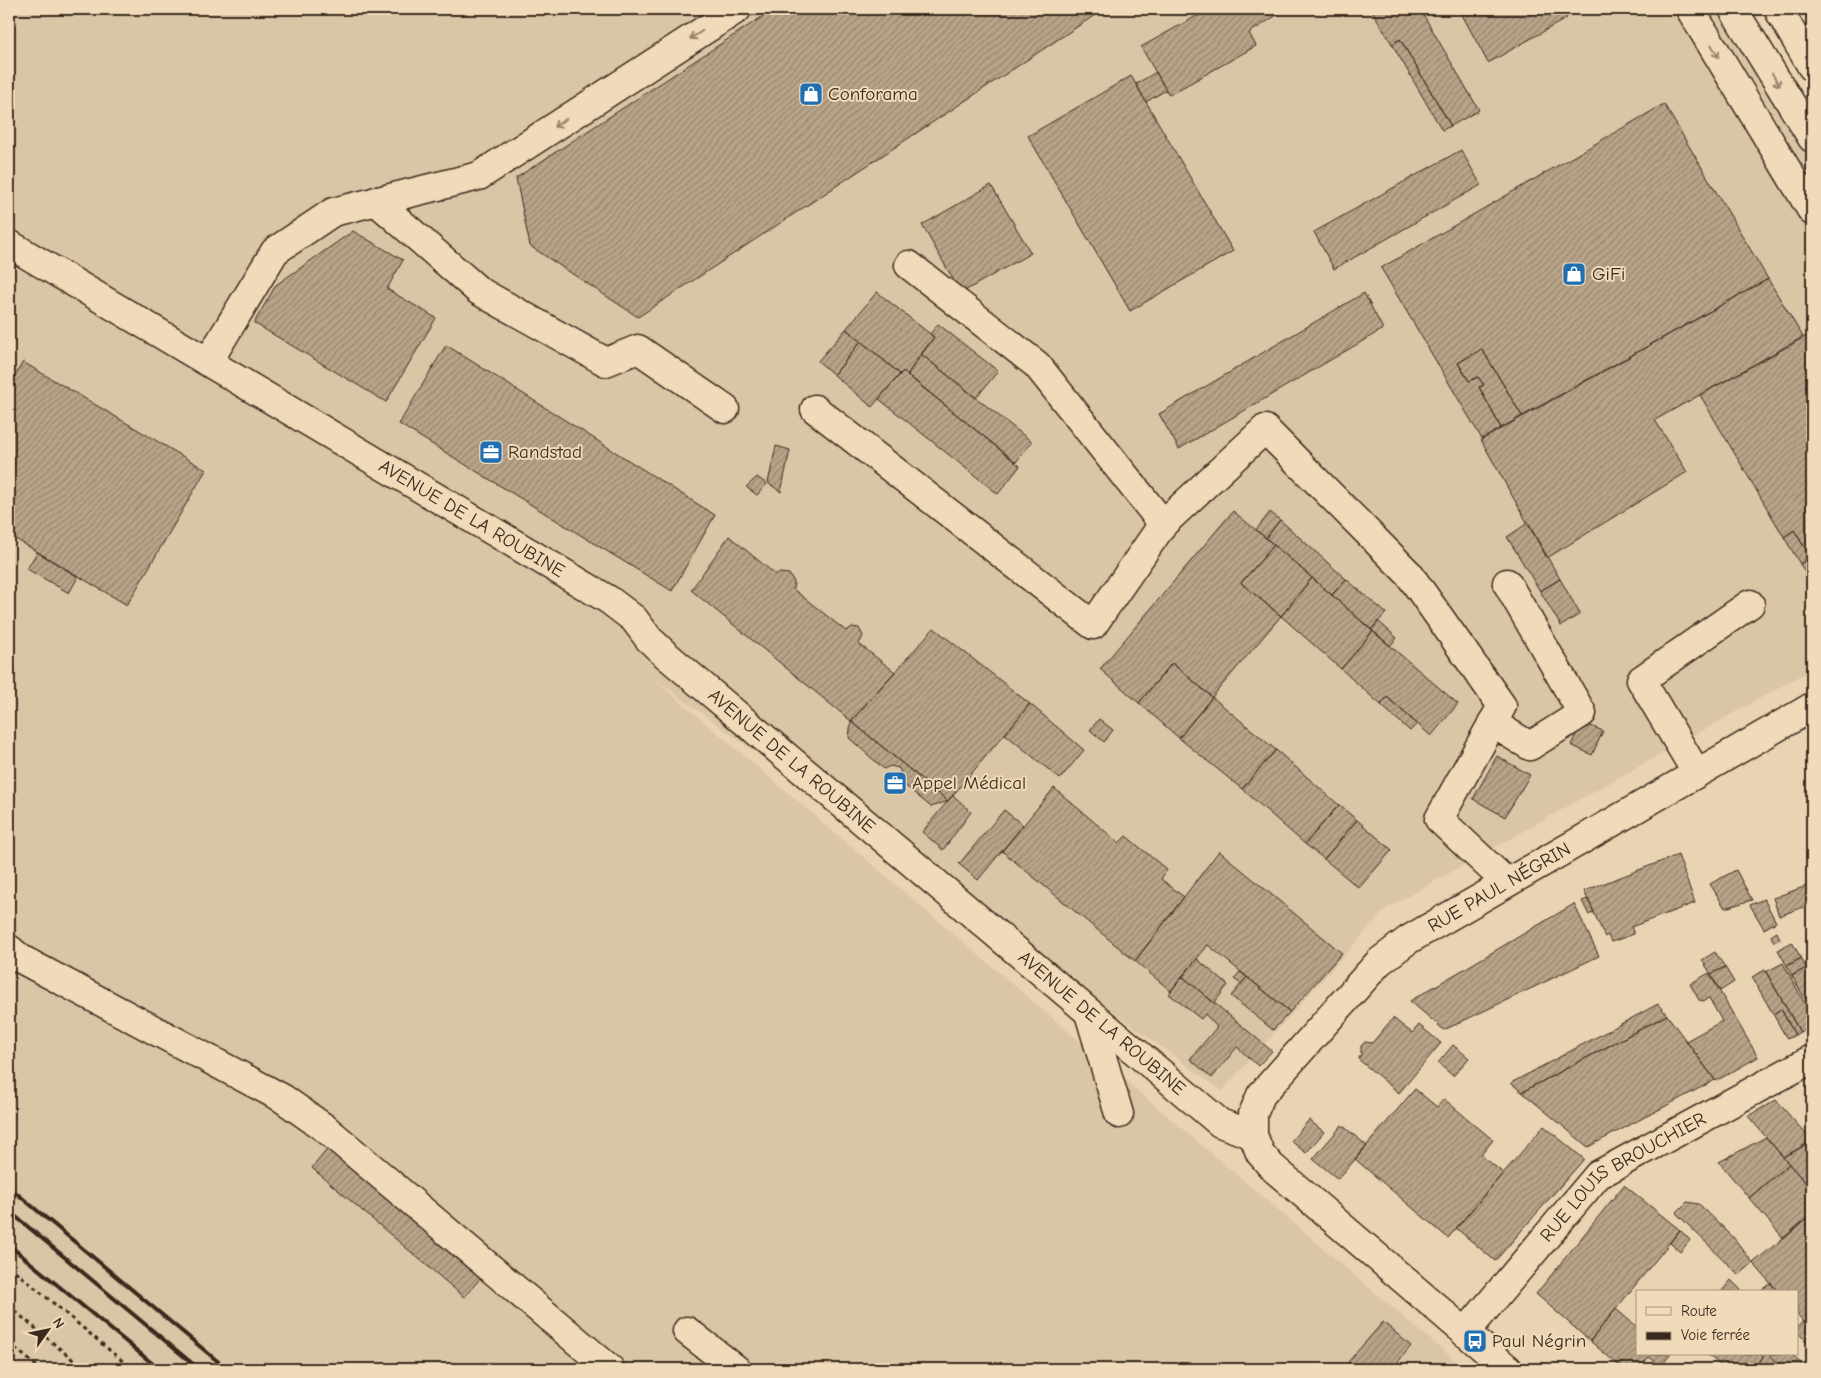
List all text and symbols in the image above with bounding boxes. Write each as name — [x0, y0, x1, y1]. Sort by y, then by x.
one-way arrow — [690, 30, 704, 40]
one-way arrow — [1710, 43, 1720, 57]
one-way arrow — [1772, 73, 1782, 87]
shop icon: Conforama — [798, 81, 824, 107]
place label: Conforama — [828, 83, 918, 105]
one-way arrow — [553, 118, 567, 129]
shop icon: GiFi — [1561, 261, 1587, 287]
place label: GiFi — [1592, 263, 1625, 285]
office icon: Randstad — [478, 439, 504, 465]
place label: Randstad — [508, 441, 582, 463]
street label: AVENUE DE LA ROUBINE — [375, 455, 568, 582]
street label: AVENUE DE LA ROUBINE — [704, 684, 880, 838]
office icon: Appel Médical — [882, 770, 908, 796]
place label: Appel Médical — [912, 772, 1026, 794]
street label: RUE PAUL NÉGRIN — [1424, 838, 1574, 937]
street label: AVENUE DE LA ROUBINE — [1014, 946, 1190, 1100]
street label: RUE LOUIS BROUCHIER — [1535, 1108, 1710, 1246]
legend — [1636, 1290, 1798, 1356]
text: Route — [1681, 1302, 1717, 1320]
north arrow — [22, 1306, 72, 1356]
text: N — [49, 1315, 68, 1332]
text: Voie ferrée — [1681, 1326, 1750, 1344]
bus stop icon: Paul Négrin — [1462, 1328, 1488, 1354]
place label: Paul Négrin — [1492, 1330, 1586, 1352]

